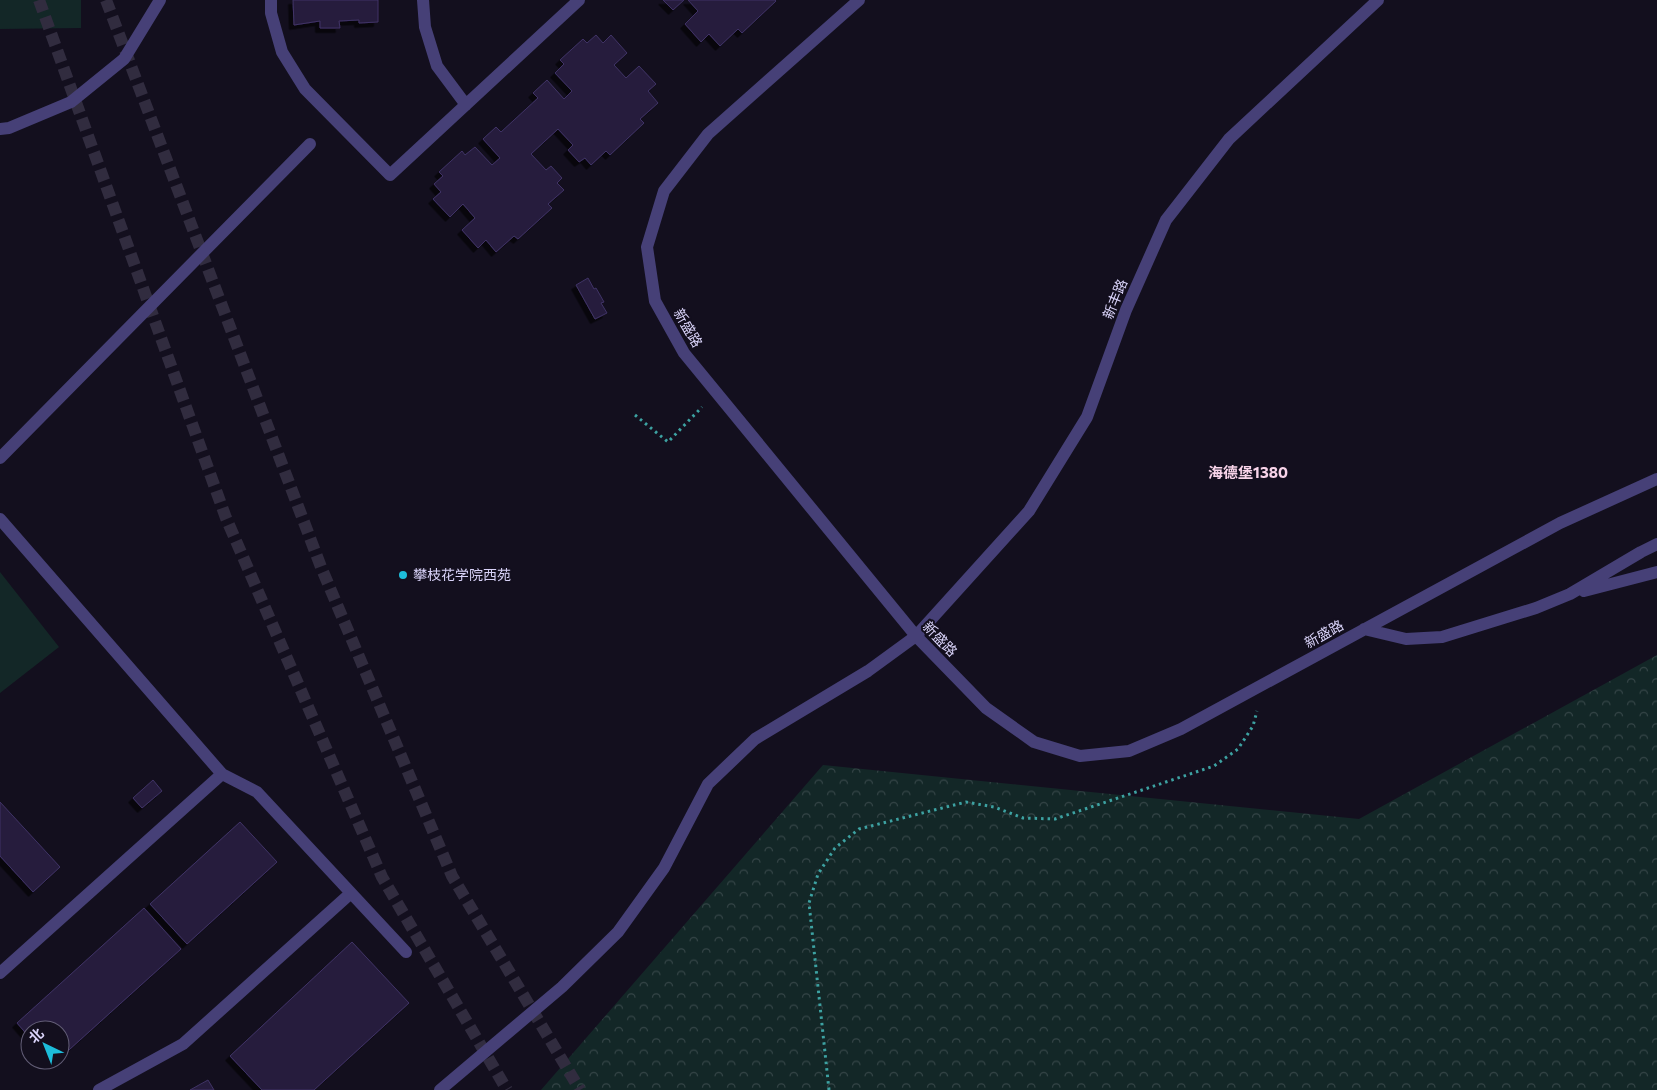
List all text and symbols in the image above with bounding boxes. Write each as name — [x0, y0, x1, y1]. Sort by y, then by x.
street label: 新丰路 — [1099, 276, 1130, 321]
street label: 新盛路 — [671, 305, 706, 350]
district label: 海德堡1380 — [1208, 463, 1288, 481]
place label: 攀枝花学院西苑 — [413, 566, 511, 583]
marker: 攀枝花学院西苑 — [397, 569, 409, 581]
street label: 新盛路 — [1301, 616, 1346, 651]
street label: 新盛路 — [920, 618, 961, 660]
north arrow — [20, 1020, 70, 1070]
text: 北 — [25, 1024, 47, 1046]

